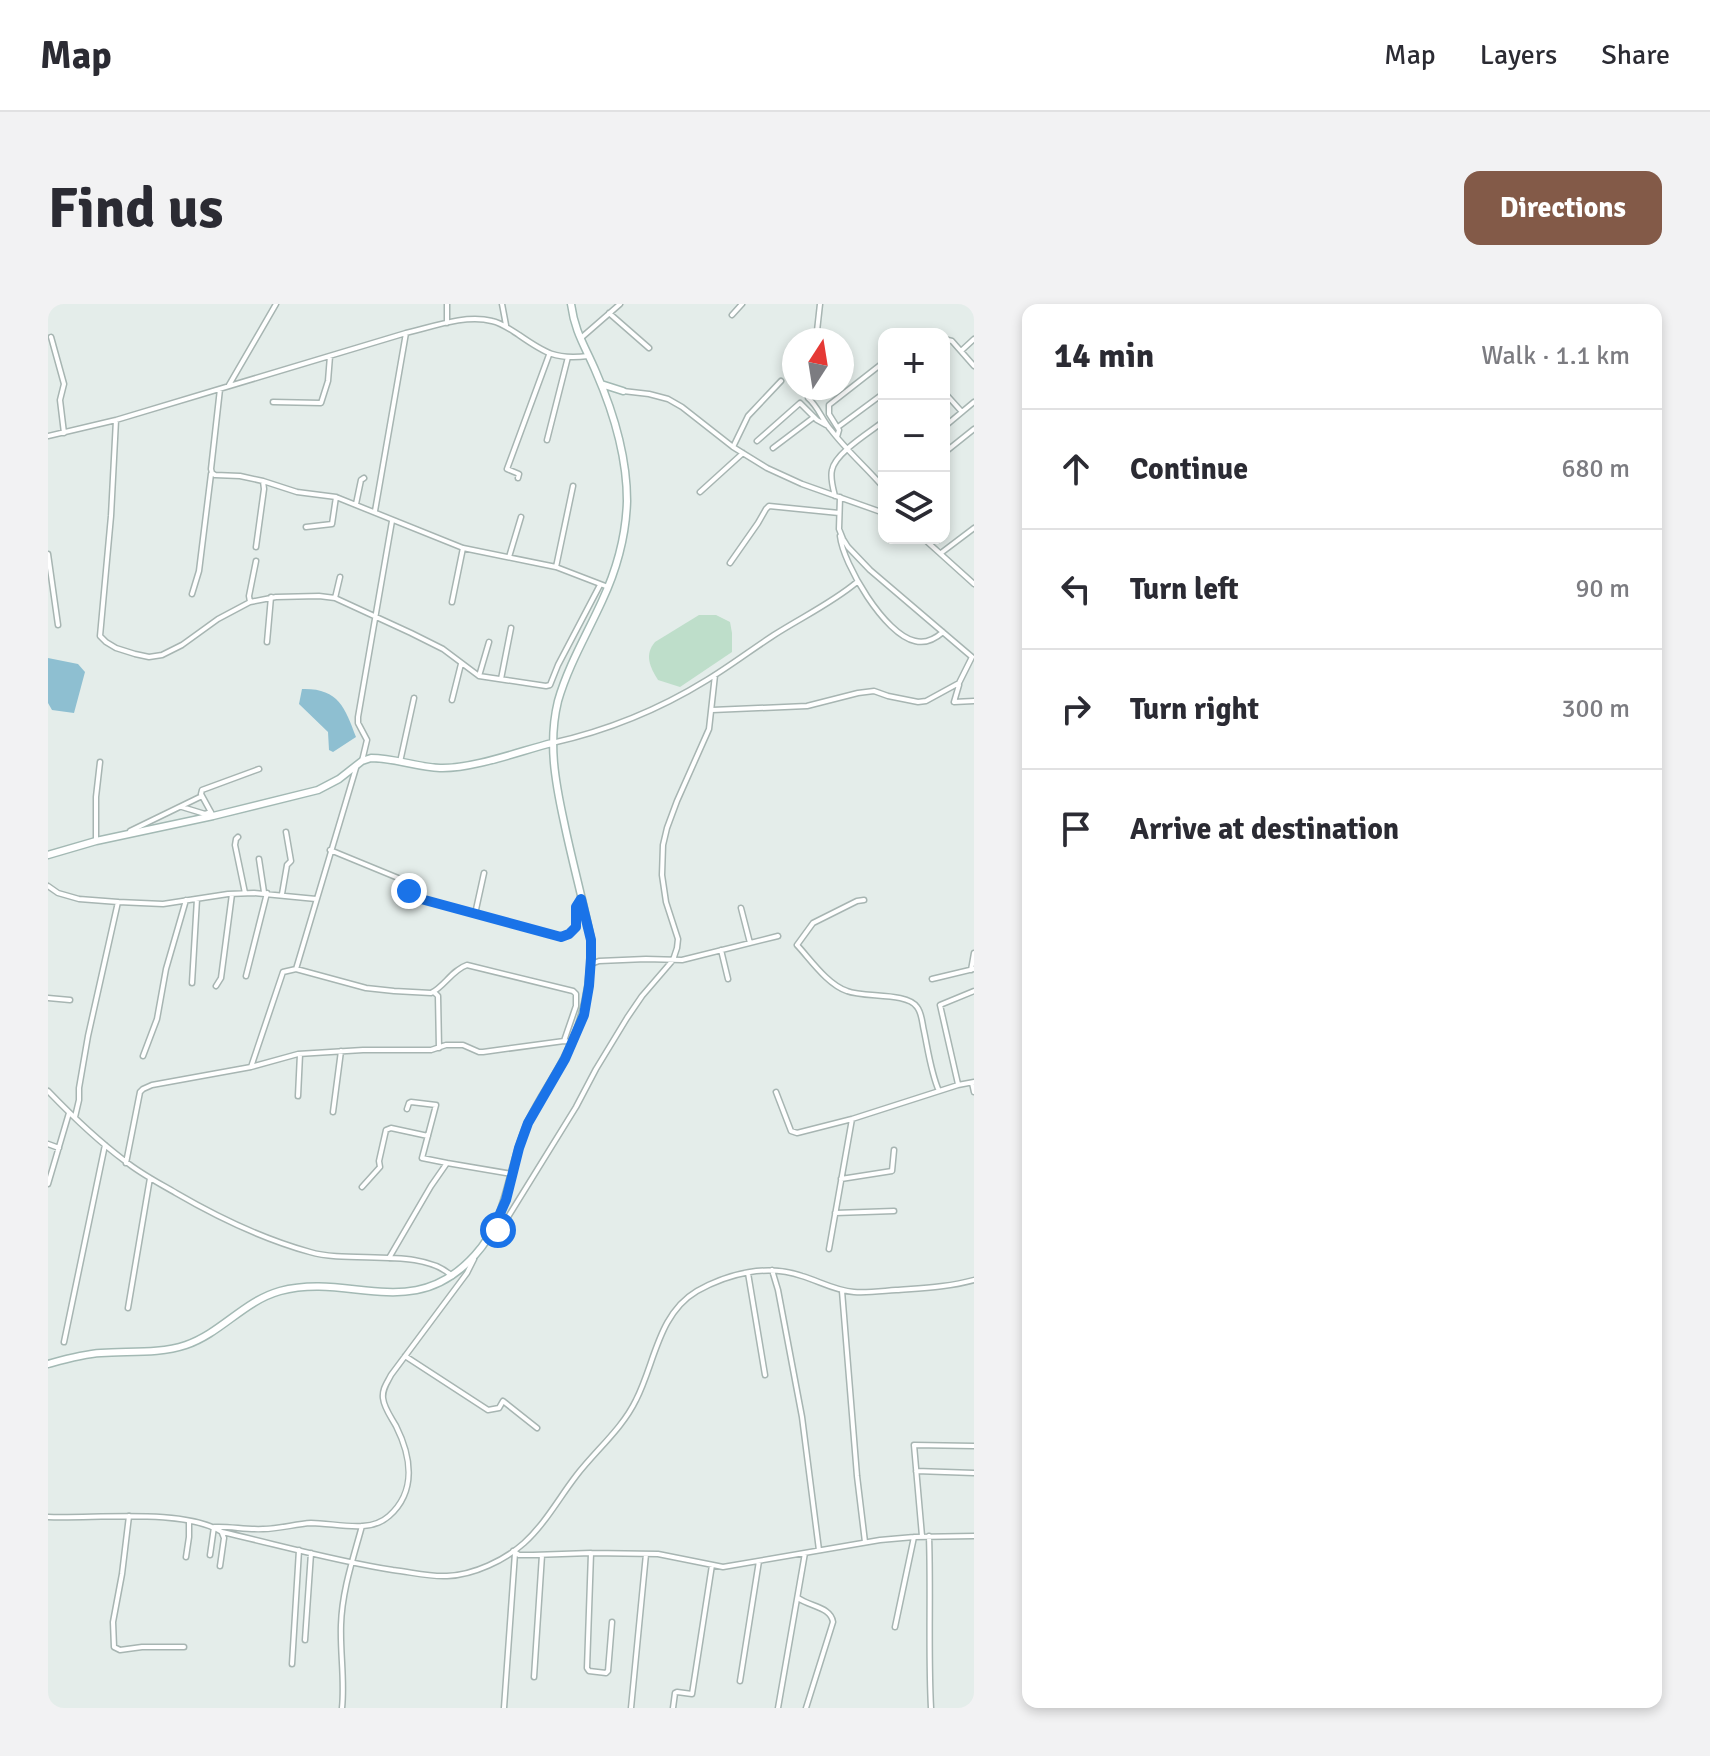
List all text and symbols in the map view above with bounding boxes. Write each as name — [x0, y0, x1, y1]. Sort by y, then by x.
text: Map — [40, 32, 112, 79]
text: Map — [1384, 38, 1436, 72]
text: Layers — [1480, 38, 1557, 72]
text: Share — [1601, 38, 1670, 72]
button: Directions — [1464, 171, 1662, 245]
text: Find us — [48, 174, 223, 243]
north arrow — [782, 328, 854, 400]
map controls — [878, 328, 950, 544]
button: + — [878, 328, 950, 400]
text: 14 min — [1054, 335, 1154, 377]
text: Walk · 1.1 km — [1481, 340, 1630, 372]
button: − — [878, 400, 950, 472]
icon: ahead — [1054, 447, 1098, 491]
text: Continue — [1130, 451, 1248, 488]
text: 680 m — [1561, 453, 1630, 485]
button: layers — [878, 472, 950, 544]
icon: left — [1054, 567, 1098, 611]
text: Turn left — [1130, 571, 1239, 608]
text: 90 m — [1575, 573, 1630, 605]
icon: right — [1054, 687, 1098, 731]
text: Turn right — [1130, 691, 1259, 728]
text: 300 m — [1561, 693, 1630, 725]
icon: arrive — [1054, 807, 1098, 851]
text: Arrive at destination — [1130, 811, 1399, 848]
route end — [391, 873, 427, 909]
route start — [480, 1212, 516, 1248]

